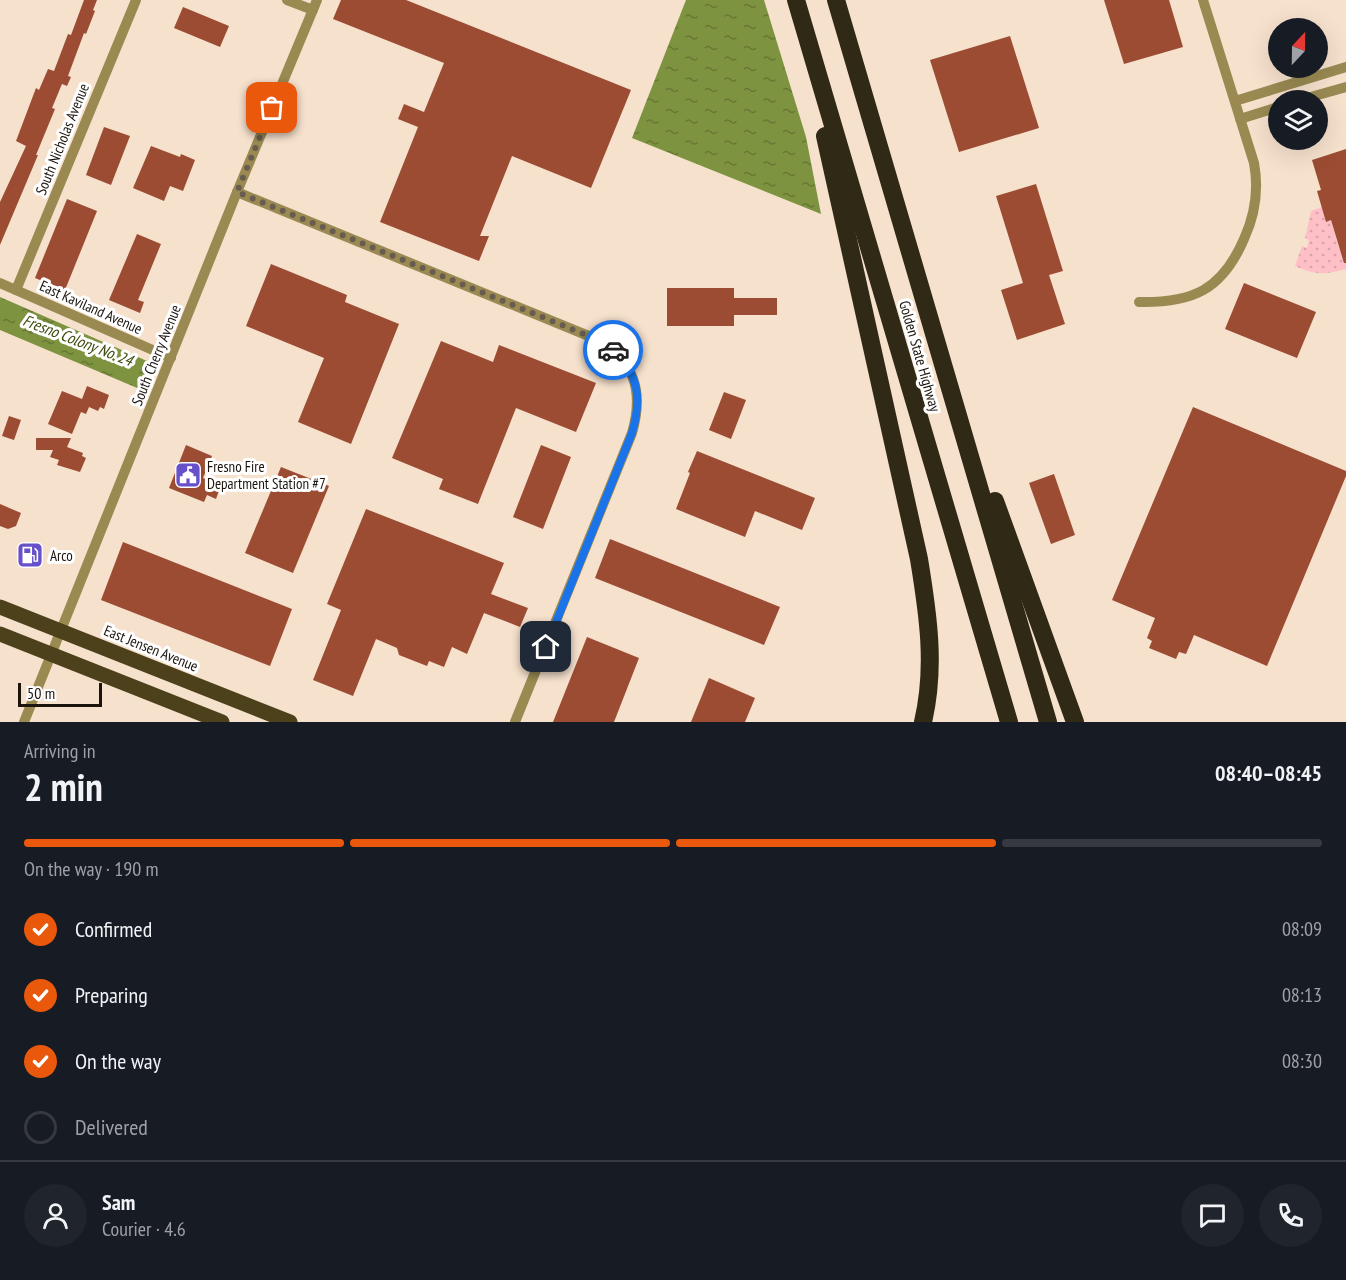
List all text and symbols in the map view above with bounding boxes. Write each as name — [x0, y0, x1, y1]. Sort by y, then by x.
north arrow — [1268, 18, 1328, 78]
map controls — [1268, 18, 1328, 150]
street label: South Nicholas Avenue — [31, 81, 93, 197]
pin — [246, 82, 297, 133]
button: layers — [1268, 90, 1328, 150]
icon: bag — [255, 91, 288, 124]
street label: East Kaviland Avenue — [37, 276, 145, 338]
street label: Golden State Highway — [895, 298, 945, 414]
street label: South Cherry Avenue — [127, 302, 185, 408]
water label: Fresno Colony No. 24 — [20, 310, 137, 371]
courier — [583, 320, 643, 380]
icon: car — [597, 334, 630, 367]
place label: Fresno Fire Department Station #7 — [207, 457, 326, 493]
public building icon: Fresno Fire Department Station #7 — [173, 460, 203, 490]
fuel station icon: Arco — [15, 540, 45, 570]
place label: Arco — [50, 546, 73, 565]
street label: East Jensen Avenue — [101, 621, 201, 675]
pin — [520, 621, 571, 672]
icon: home — [529, 630, 562, 663]
scale bar — [18, 680, 102, 708]
text: 50 m — [27, 683, 55, 703]
text: Arriving in — [24, 738, 96, 764]
text: 08:40–08:45 — [1215, 759, 1322, 787]
text: 2 min — [24, 761, 103, 812]
text: On the way · 190 m — [24, 856, 159, 882]
icon: check — [24, 913, 57, 946]
text: Confirmed — [75, 915, 152, 943]
text: 08:09 — [1282, 916, 1322, 942]
icon: check — [24, 979, 57, 1012]
text: Preparing — [75, 981, 148, 1009]
text: 08:13 — [1282, 982, 1322, 1008]
icon: check — [24, 1045, 57, 1078]
text: On the way — [75, 1047, 161, 1075]
text: 08:30 — [1282, 1048, 1322, 1074]
text: Delivered — [75, 1113, 148, 1141]
button: person — [24, 1184, 87, 1247]
button: chat — [1181, 1184, 1244, 1247]
button: phone — [1259, 1184, 1322, 1247]
text: Sam — [102, 1188, 135, 1216]
text: Courier · 4.6 — [102, 1216, 186, 1242]

